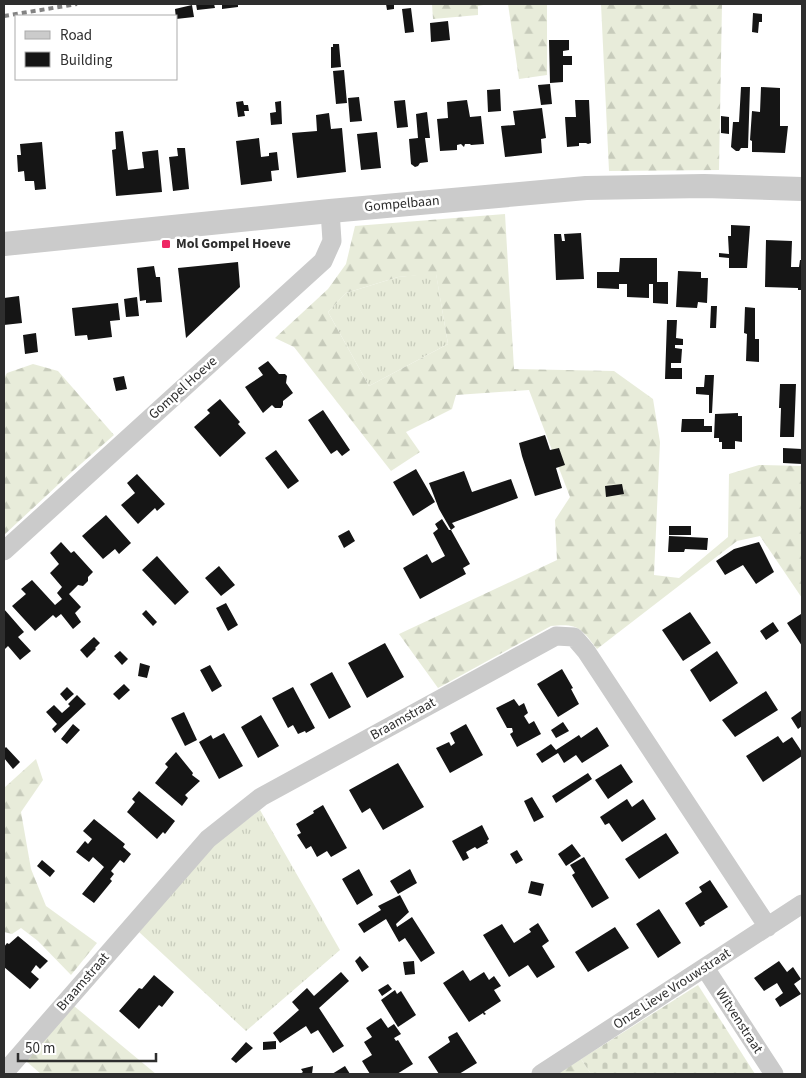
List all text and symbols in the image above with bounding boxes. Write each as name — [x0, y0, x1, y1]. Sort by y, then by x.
legend — [15, 15, 178, 80]
text: Road — [60, 25, 92, 46]
text: Building — [60, 50, 113, 71]
street label: Gompelbaan — [364, 191, 440, 217]
place label: Mol Gompel Hoeve — [176, 234, 291, 254]
marker: Mol Gompel Hoeve — [160, 238, 172, 250]
street label: Gompel Hoeve — [144, 352, 222, 424]
street label: Braamstraat — [367, 693, 440, 745]
street label: Onze Lieve Vrouwstraat — [609, 943, 735, 1035]
street label: Braamstraat — [52, 948, 114, 1016]
street label: Witvenstraat — [711, 985, 768, 1058]
scale bar — [18, 1030, 155, 1062]
text: 50 m — [25, 1038, 55, 1059]

